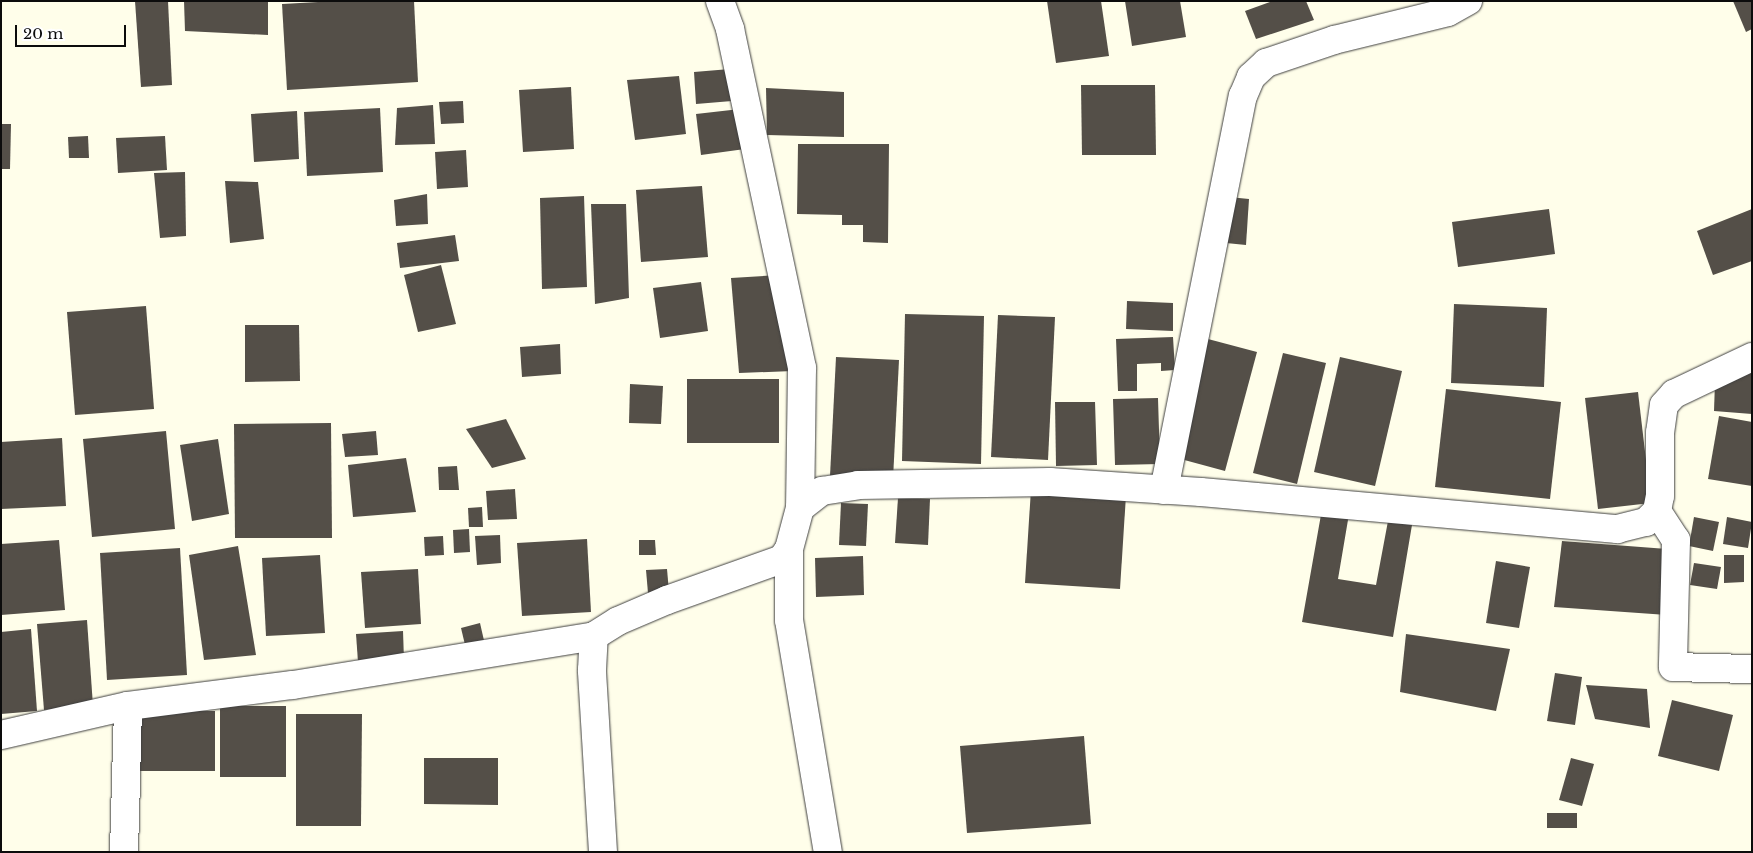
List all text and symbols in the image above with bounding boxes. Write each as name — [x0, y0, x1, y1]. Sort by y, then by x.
scale bar — [18, 15, 129, 47]
text: 20 m — [23, 24, 63, 43]

